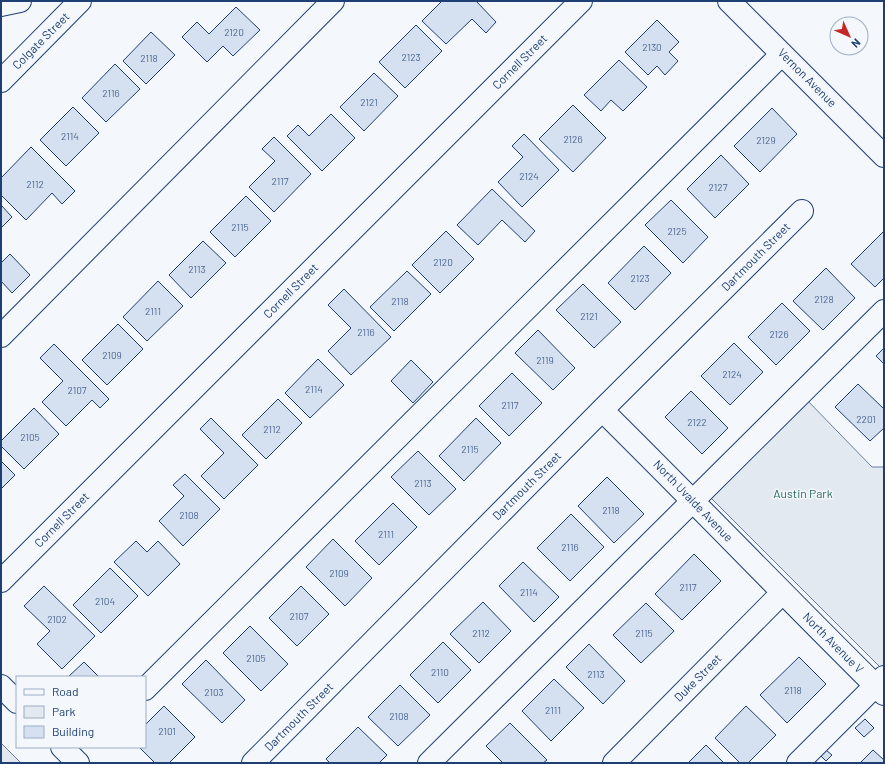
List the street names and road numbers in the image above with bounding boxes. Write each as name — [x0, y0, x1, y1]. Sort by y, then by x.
street label: Colgate Street — [9, 9, 72, 72]
street label: Cornell Street — [489, 31, 550, 92]
street label: Vernon Avenue — [775, 45, 840, 110]
street label: Dartmouth Street — [718, 219, 792, 293]
street label: Cornell Street — [260, 260, 321, 321]
street label: Dartmouth Street — [489, 448, 563, 522]
street label: North Uvalde Avenue — [651, 457, 736, 544]
street label: Cornell Street — [31, 489, 92, 550]
street label: North Avenue V — [800, 609, 867, 676]
street label: Duke Street — [671, 651, 724, 704]
street label: Dartmouth Street — [261, 679, 335, 753]

